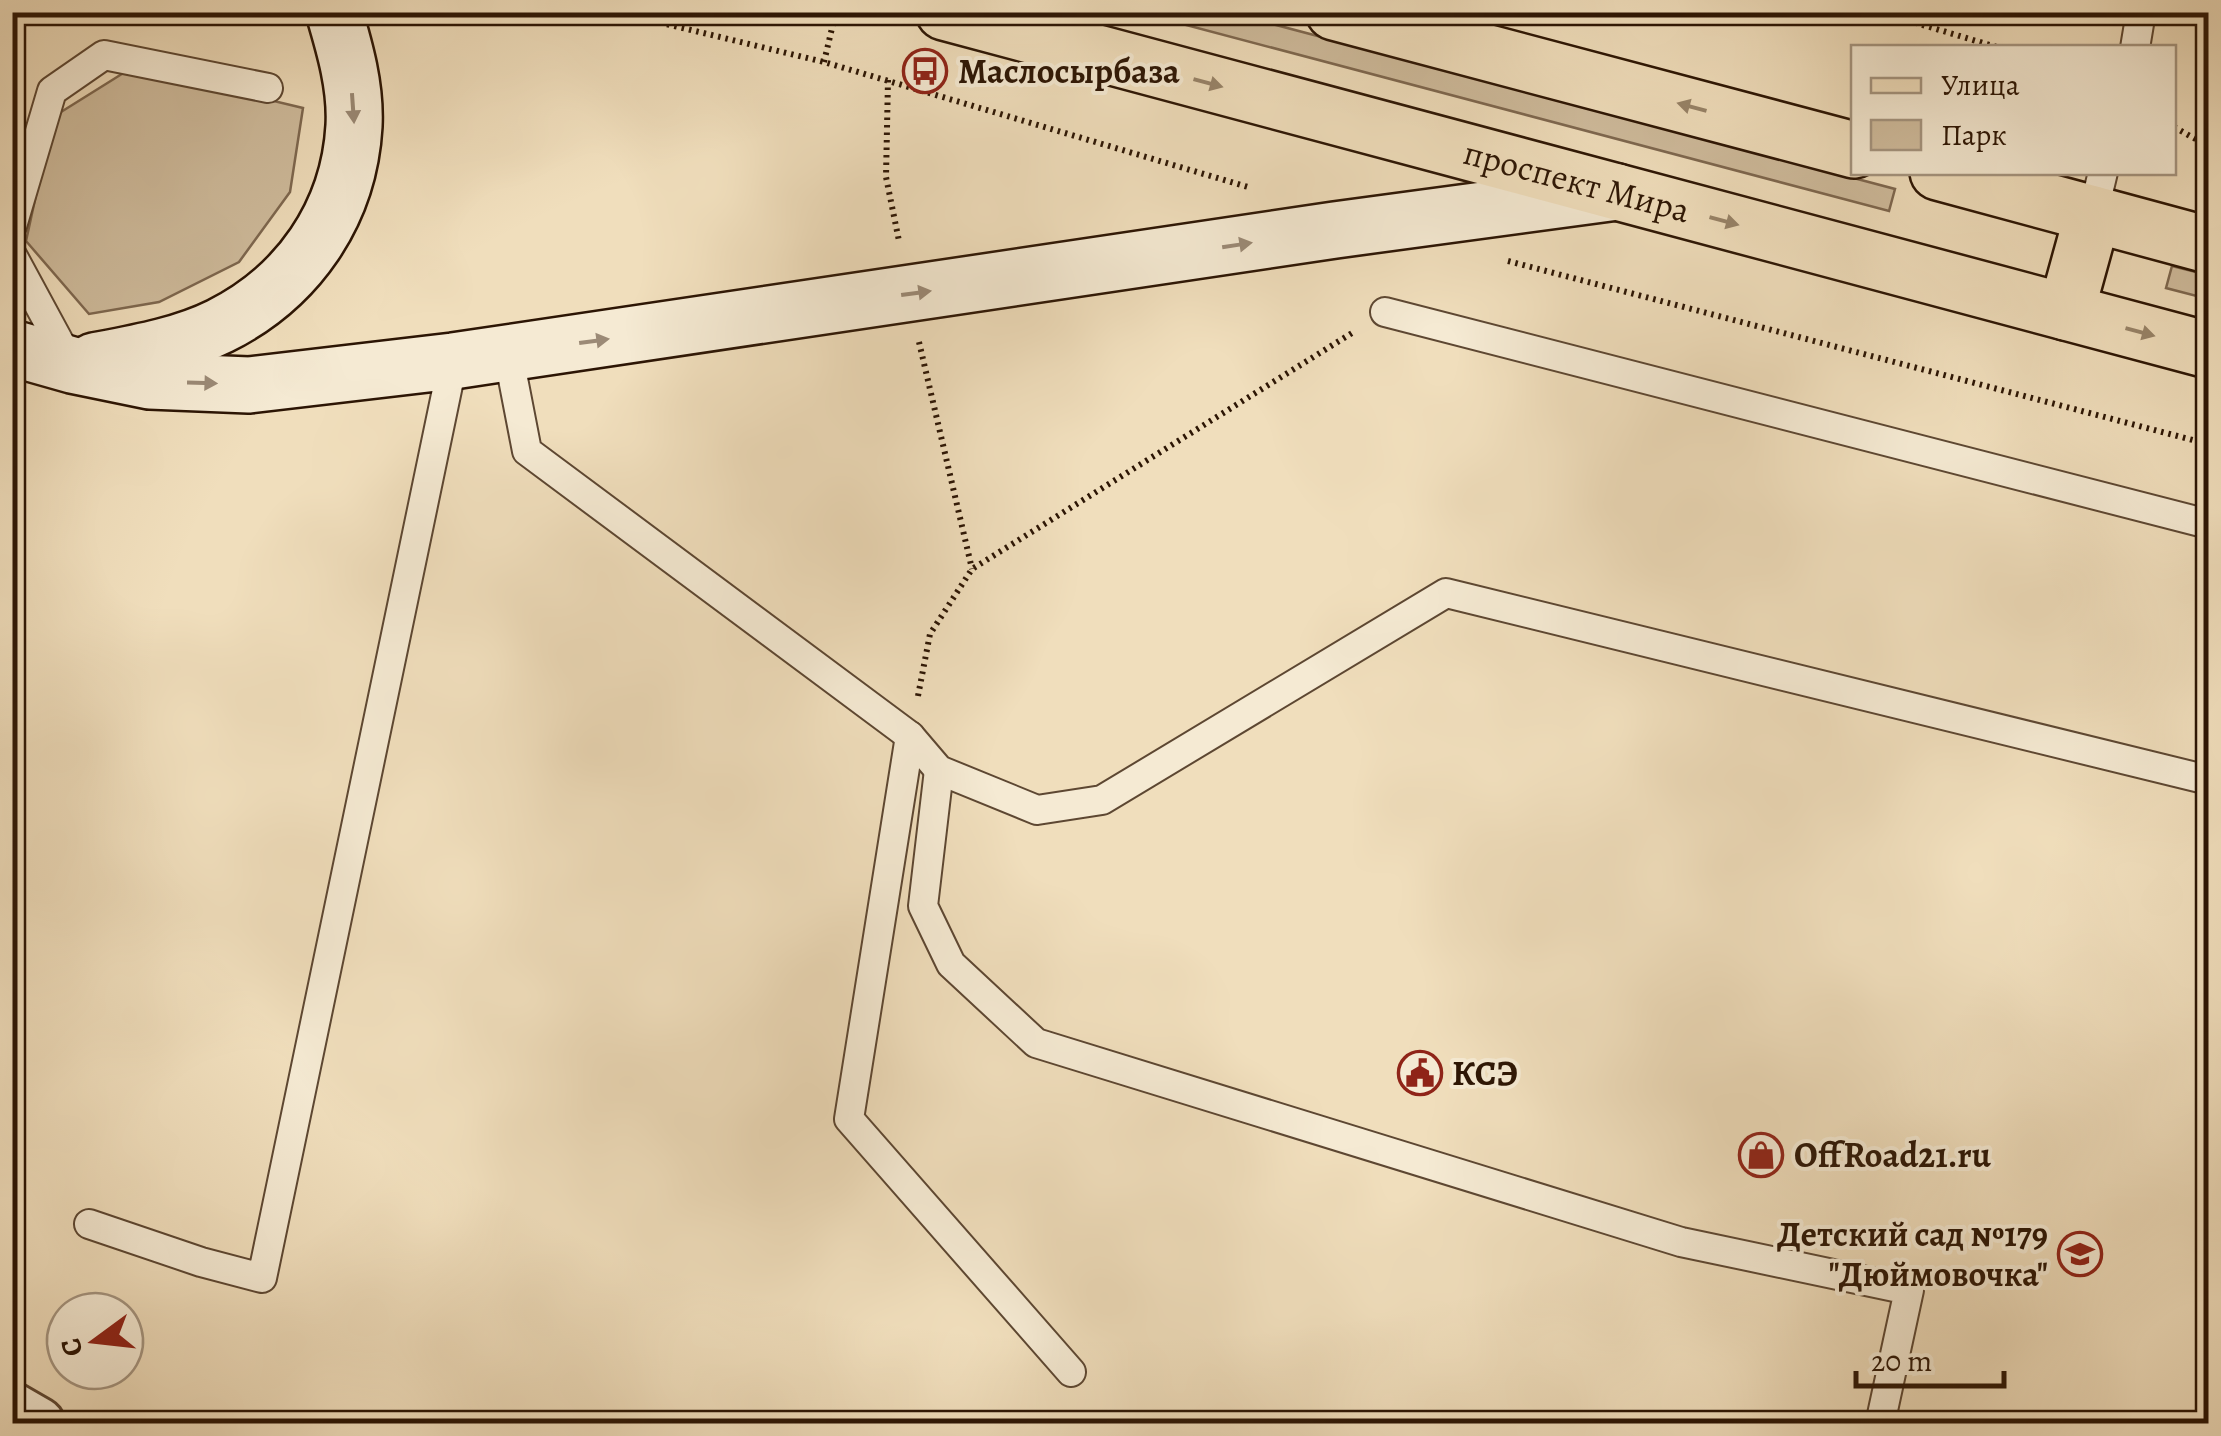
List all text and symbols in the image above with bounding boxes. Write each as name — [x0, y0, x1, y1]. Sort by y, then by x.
legend — [1851, 45, 2176, 175]
place label: Маслосырбаза — [958, 47, 1180, 95]
bus stop icon: Маслосырбаза — [902, 48, 948, 94]
text: Улица — [1941, 65, 2020, 105]
one-way arrow — [1192, 75, 1223, 91]
one-way arrow — [345, 92, 361, 124]
one-way arrow — [1676, 99, 1707, 115]
text: Парк — [1941, 115, 2007, 155]
street label: проспект Мира — [1458, 128, 1695, 234]
one-way arrow — [1709, 213, 1740, 229]
one-way arrow — [1222, 237, 1254, 252]
one-way arrow — [901, 285, 932, 301]
one-way arrow — [2125, 324, 2156, 340]
one-way arrow — [579, 332, 611, 348]
one-way arrow — [187, 375, 219, 391]
place label: КСЭ — [1452, 1049, 1518, 1097]
public building icon: КСЭ — [1397, 1050, 1443, 1096]
place label: OffRoad21.ru — [1794, 1131, 1992, 1179]
shop icon: OffRoad21.ru — [1738, 1132, 1784, 1178]
place label: Детский сад №179 "Дюймовочка" — [1777, 1210, 2048, 1298]
school or university icon: Детский сад №179 "Дюймовочка" — [2057, 1231, 2103, 1277]
north arrow — [45, 1291, 145, 1391]
scale bar — [1856, 1326, 2004, 1388]
text: С — [51, 1334, 92, 1360]
text: 20 m — [1871, 1341, 1932, 1381]

